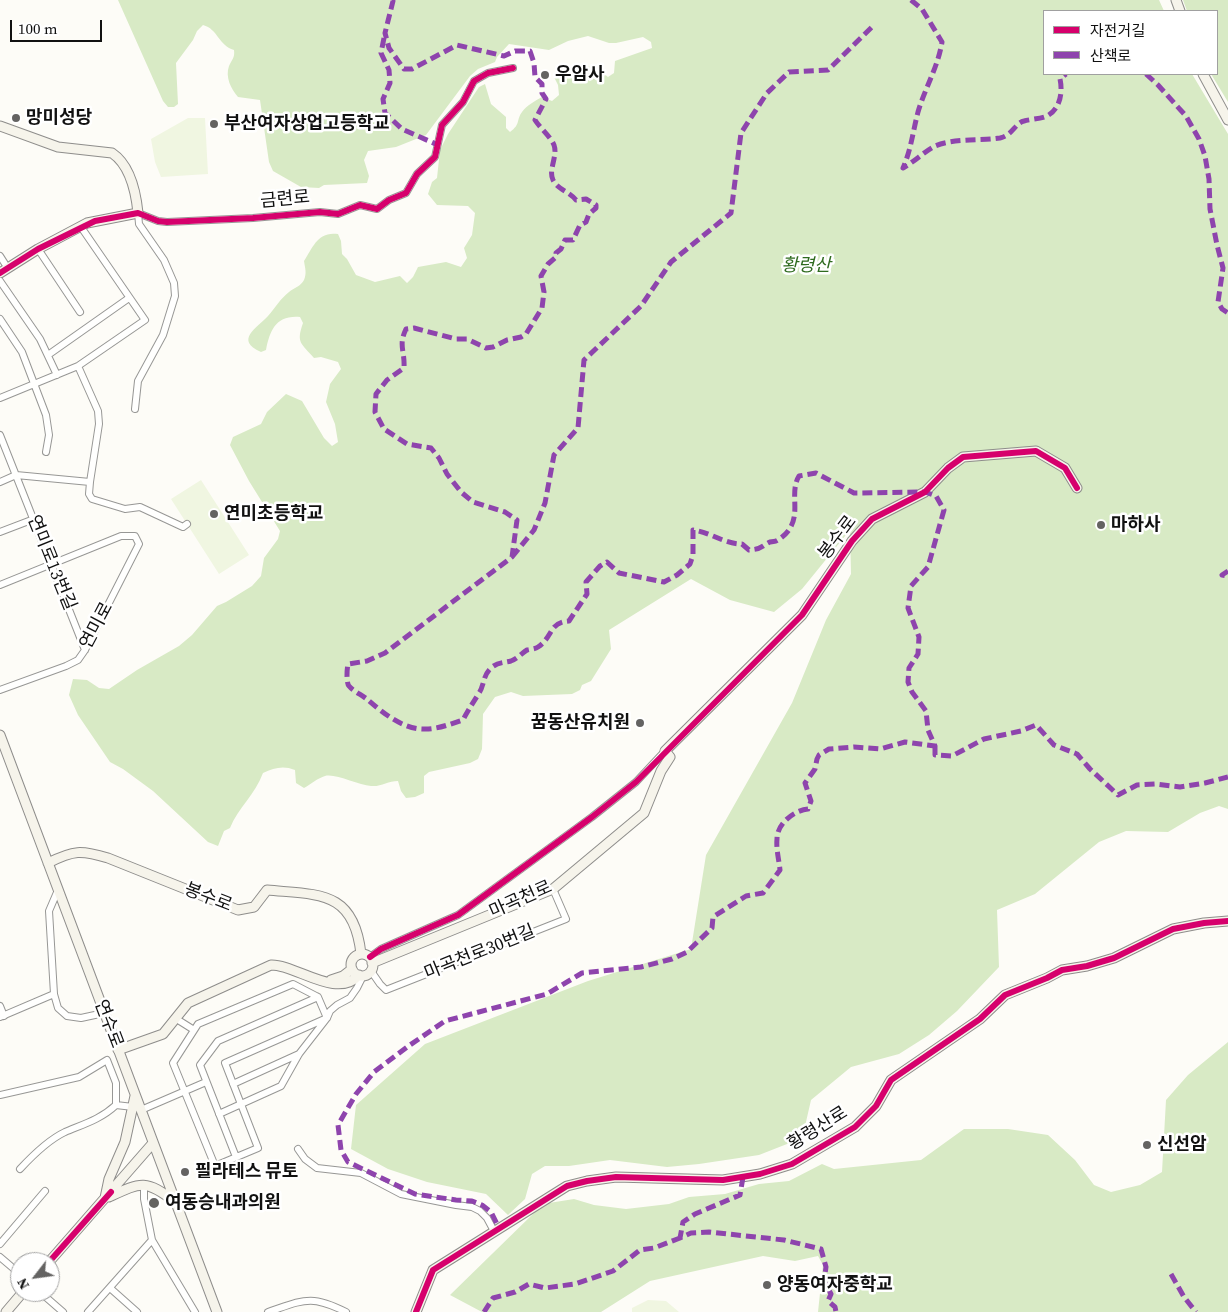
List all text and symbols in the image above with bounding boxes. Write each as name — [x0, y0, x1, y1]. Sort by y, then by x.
scale bar — [12, 10, 105, 42]
legend — [1043, 10, 1218, 75]
text: 100 m — [18, 18, 58, 39]
text: 자전거길 — [1090, 20, 1145, 41]
text: 산책로 — [1090, 45, 1131, 66]
place label: 우암사 — [555, 64, 605, 86]
marker: 우암사 — [539, 69, 551, 81]
place label: 망미성당 — [26, 107, 92, 129]
marker: 망미성당 — [10, 112, 22, 124]
place label: 부산여자상업고등학교 — [224, 113, 390, 135]
marker: 부산여자상업고등학교 — [208, 118, 220, 130]
street label: 금련로 — [259, 187, 311, 213]
park label: 황령산 — [781, 255, 831, 277]
place label: 연미초등학교 — [224, 503, 323, 525]
marker: 연미초등학교 — [208, 508, 220, 520]
street label: 연미로13번길 — [22, 512, 80, 614]
street label: 봉수로 — [814, 512, 862, 564]
place label: 마하사 — [1111, 514, 1161, 536]
marker: 마하사 — [1095, 519, 1107, 531]
street label: 연미로 — [76, 599, 118, 653]
place label: 꿈동산유치원 — [531, 712, 630, 734]
marker: 꿈동산유치원 — [634, 717, 646, 729]
street label: 마곡천로 — [486, 877, 556, 923]
street label: 봉수로 — [181, 879, 235, 917]
street label: 마곡천로30번길 — [422, 921, 538, 985]
street label: 연수로 — [89, 997, 127, 1051]
street label: 황령산로 — [784, 1102, 852, 1156]
place label: 신선암 — [1157, 1134, 1207, 1156]
marker: 신선암 — [1141, 1139, 1153, 1151]
place label: 필라테스 뮤토 — [195, 1161, 298, 1183]
marker: 필라테스 뮤토 — [179, 1166, 191, 1178]
place label: 여동승내과의원 — [165, 1192, 281, 1214]
marker: 여동승내과의원 — [147, 1196, 161, 1210]
north arrow — [10, 1252, 60, 1302]
place label: 양동여자중학교 — [777, 1274, 893, 1296]
text: N — [12, 1275, 34, 1293]
marker: 양동여자중학교 — [761, 1279, 773, 1291]

